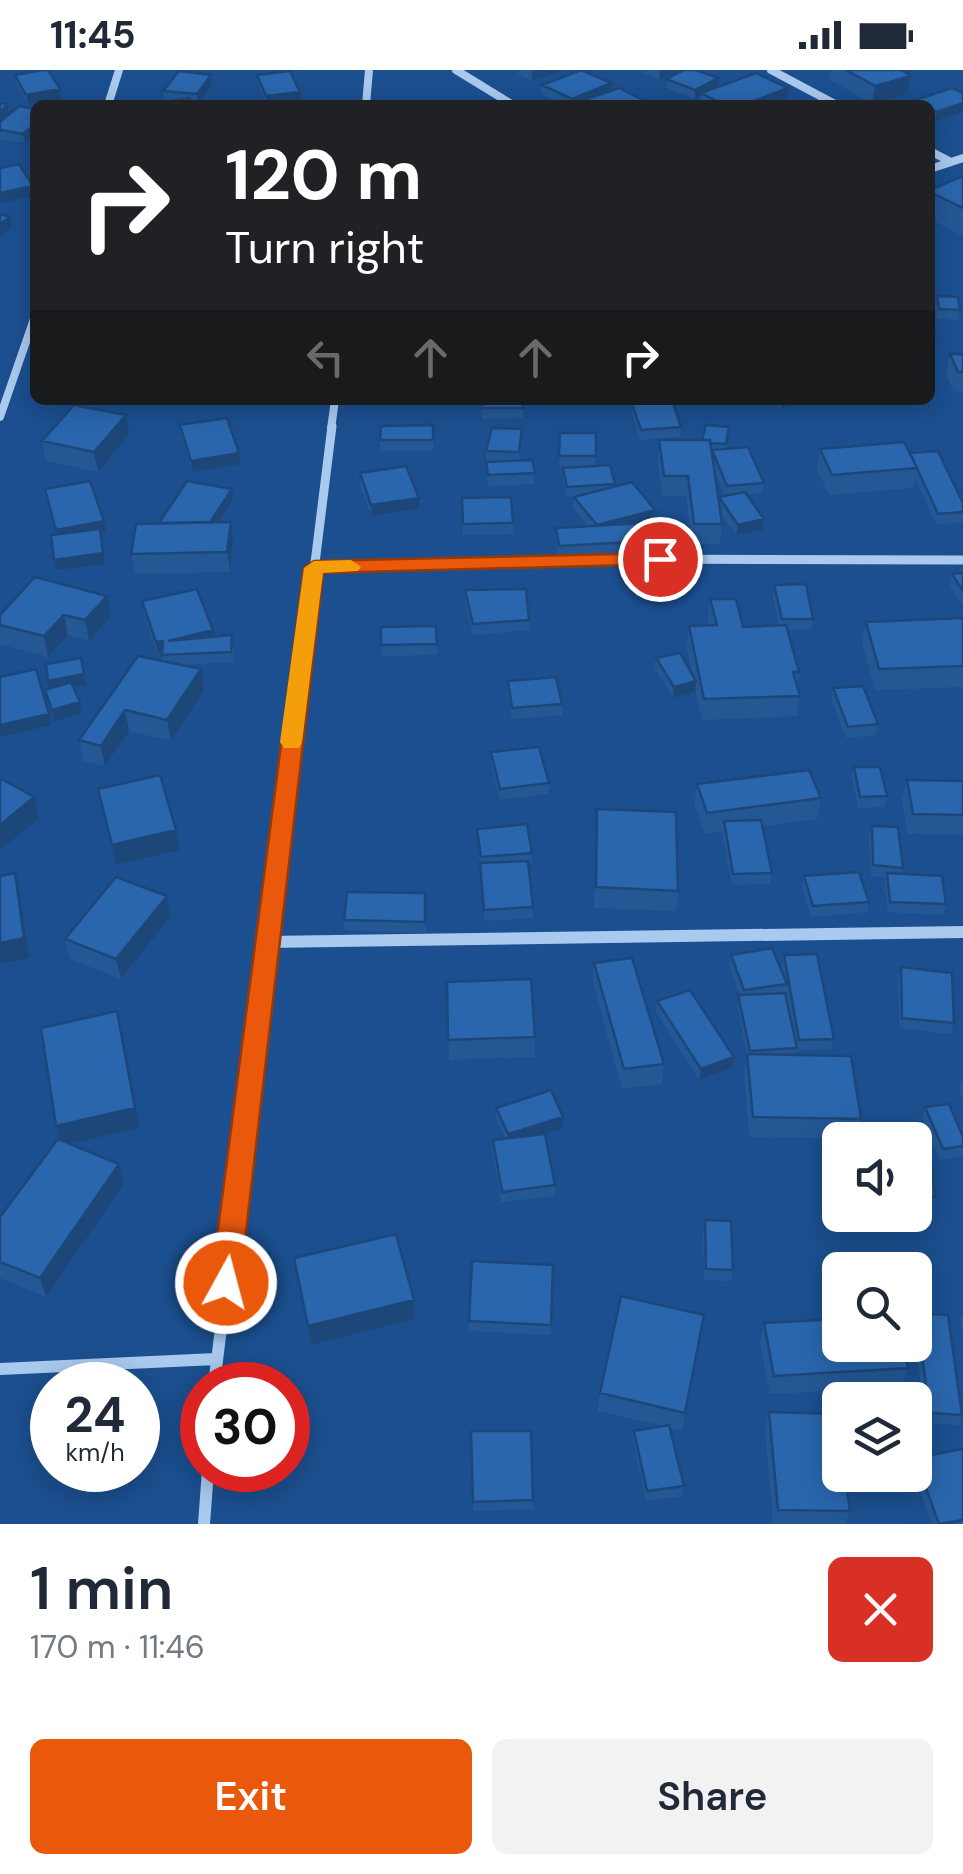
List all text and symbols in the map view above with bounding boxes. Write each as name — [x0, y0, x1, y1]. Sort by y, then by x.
text: 11:45 — [50, 10, 136, 60]
text: 120 m — [225, 130, 422, 221]
icon: right — [60, 140, 190, 270]
text: Turn right — [225, 218, 424, 277]
icon: left — [298, 330, 353, 385]
icon: ahead — [403, 330, 458, 385]
icon: ahead — [508, 330, 563, 385]
icon: right — [613, 330, 668, 385]
pin — [618, 517, 703, 602]
icon: arrive — [633, 532, 688, 587]
map controls — [822, 1122, 932, 1492]
button: sound — [822, 1122, 932, 1232]
position arrow — [174, 1231, 278, 1335]
button: search — [822, 1252, 932, 1362]
speed limit sign: 30 — [180, 1362, 310, 1492]
text: 24 — [65, 1382, 126, 1448]
button: layers — [822, 1382, 932, 1492]
text: km/h — [65, 1436, 125, 1469]
text: 1 min — [30, 1549, 173, 1628]
button: close — [828, 1557, 933, 1662]
text: 170 m · 11:46 — [30, 1626, 205, 1668]
button: Exit — [30, 1739, 472, 1854]
button: Share — [492, 1739, 933, 1854]

